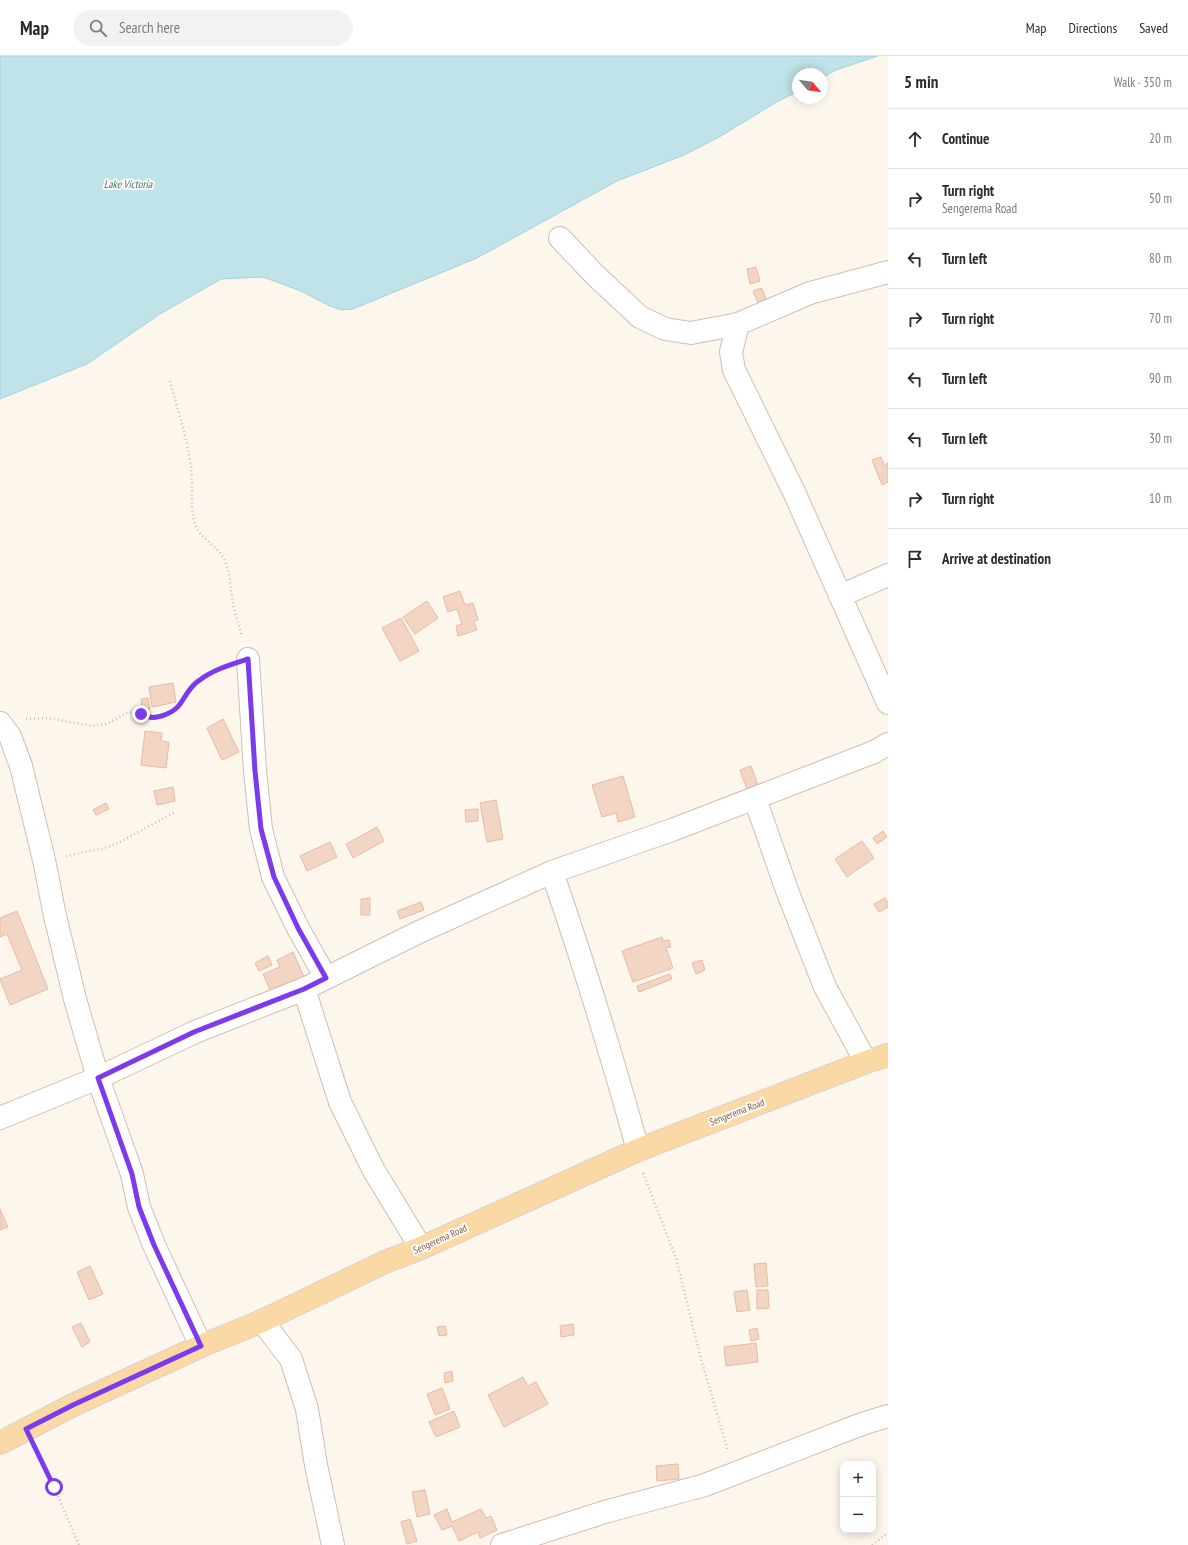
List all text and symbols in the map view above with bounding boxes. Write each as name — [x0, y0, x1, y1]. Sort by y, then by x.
search box — [73, 10, 353, 46]
text: Map — [20, 16, 49, 40]
icon: search — [87, 17, 109, 39]
text: Search here — [119, 18, 180, 37]
text: Map — [1026, 19, 1046, 37]
text: Directions — [1068, 19, 1117, 37]
text: Saved — [1139, 19, 1168, 37]
north arrow — [792, 68, 828, 104]
text: 5 min — [904, 71, 938, 93]
text: Walk · 350 m — [1114, 74, 1172, 91]
icon: ahead — [904, 128, 926, 150]
text: Continue — [942, 129, 989, 148]
text: 20 m — [1149, 130, 1172, 147]
water label: Lake Victoria — [104, 177, 153, 191]
text: Turn right — [942, 181, 994, 200]
icon: right — [904, 188, 926, 210]
text: 50 m — [1149, 190, 1172, 207]
text: Sengerema Road — [942, 200, 1017, 217]
icon: left — [904, 248, 926, 270]
text: Turn left — [942, 249, 987, 268]
text: 80 m — [1149, 250, 1172, 267]
icon: right — [904, 308, 926, 330]
text: Turn right — [942, 309, 994, 328]
text: 70 m — [1149, 310, 1172, 327]
icon: left — [904, 368, 926, 390]
text: Turn left — [942, 369, 987, 388]
text: 90 m — [1149, 370, 1172, 387]
icon: left — [904, 428, 926, 450]
text: Turn left — [942, 429, 987, 448]
text: 30 m — [1149, 430, 1172, 447]
icon: right — [904, 488, 926, 510]
text: Turn right — [942, 489, 994, 508]
text: 10 m — [1149, 490, 1172, 507]
icon: arrive — [904, 548, 926, 570]
text: Arrive at destination — [942, 549, 1051, 568]
route end — [132, 705, 150, 723]
street label: Sengerema Road — [708, 1096, 766, 1128]
street label: Sengerema Road — [411, 1221, 469, 1257]
map controls — [840, 1461, 876, 1533]
button: + — [840, 1461, 876, 1497]
route start — [45, 1478, 63, 1496]
button: − — [840, 1497, 876, 1533]

